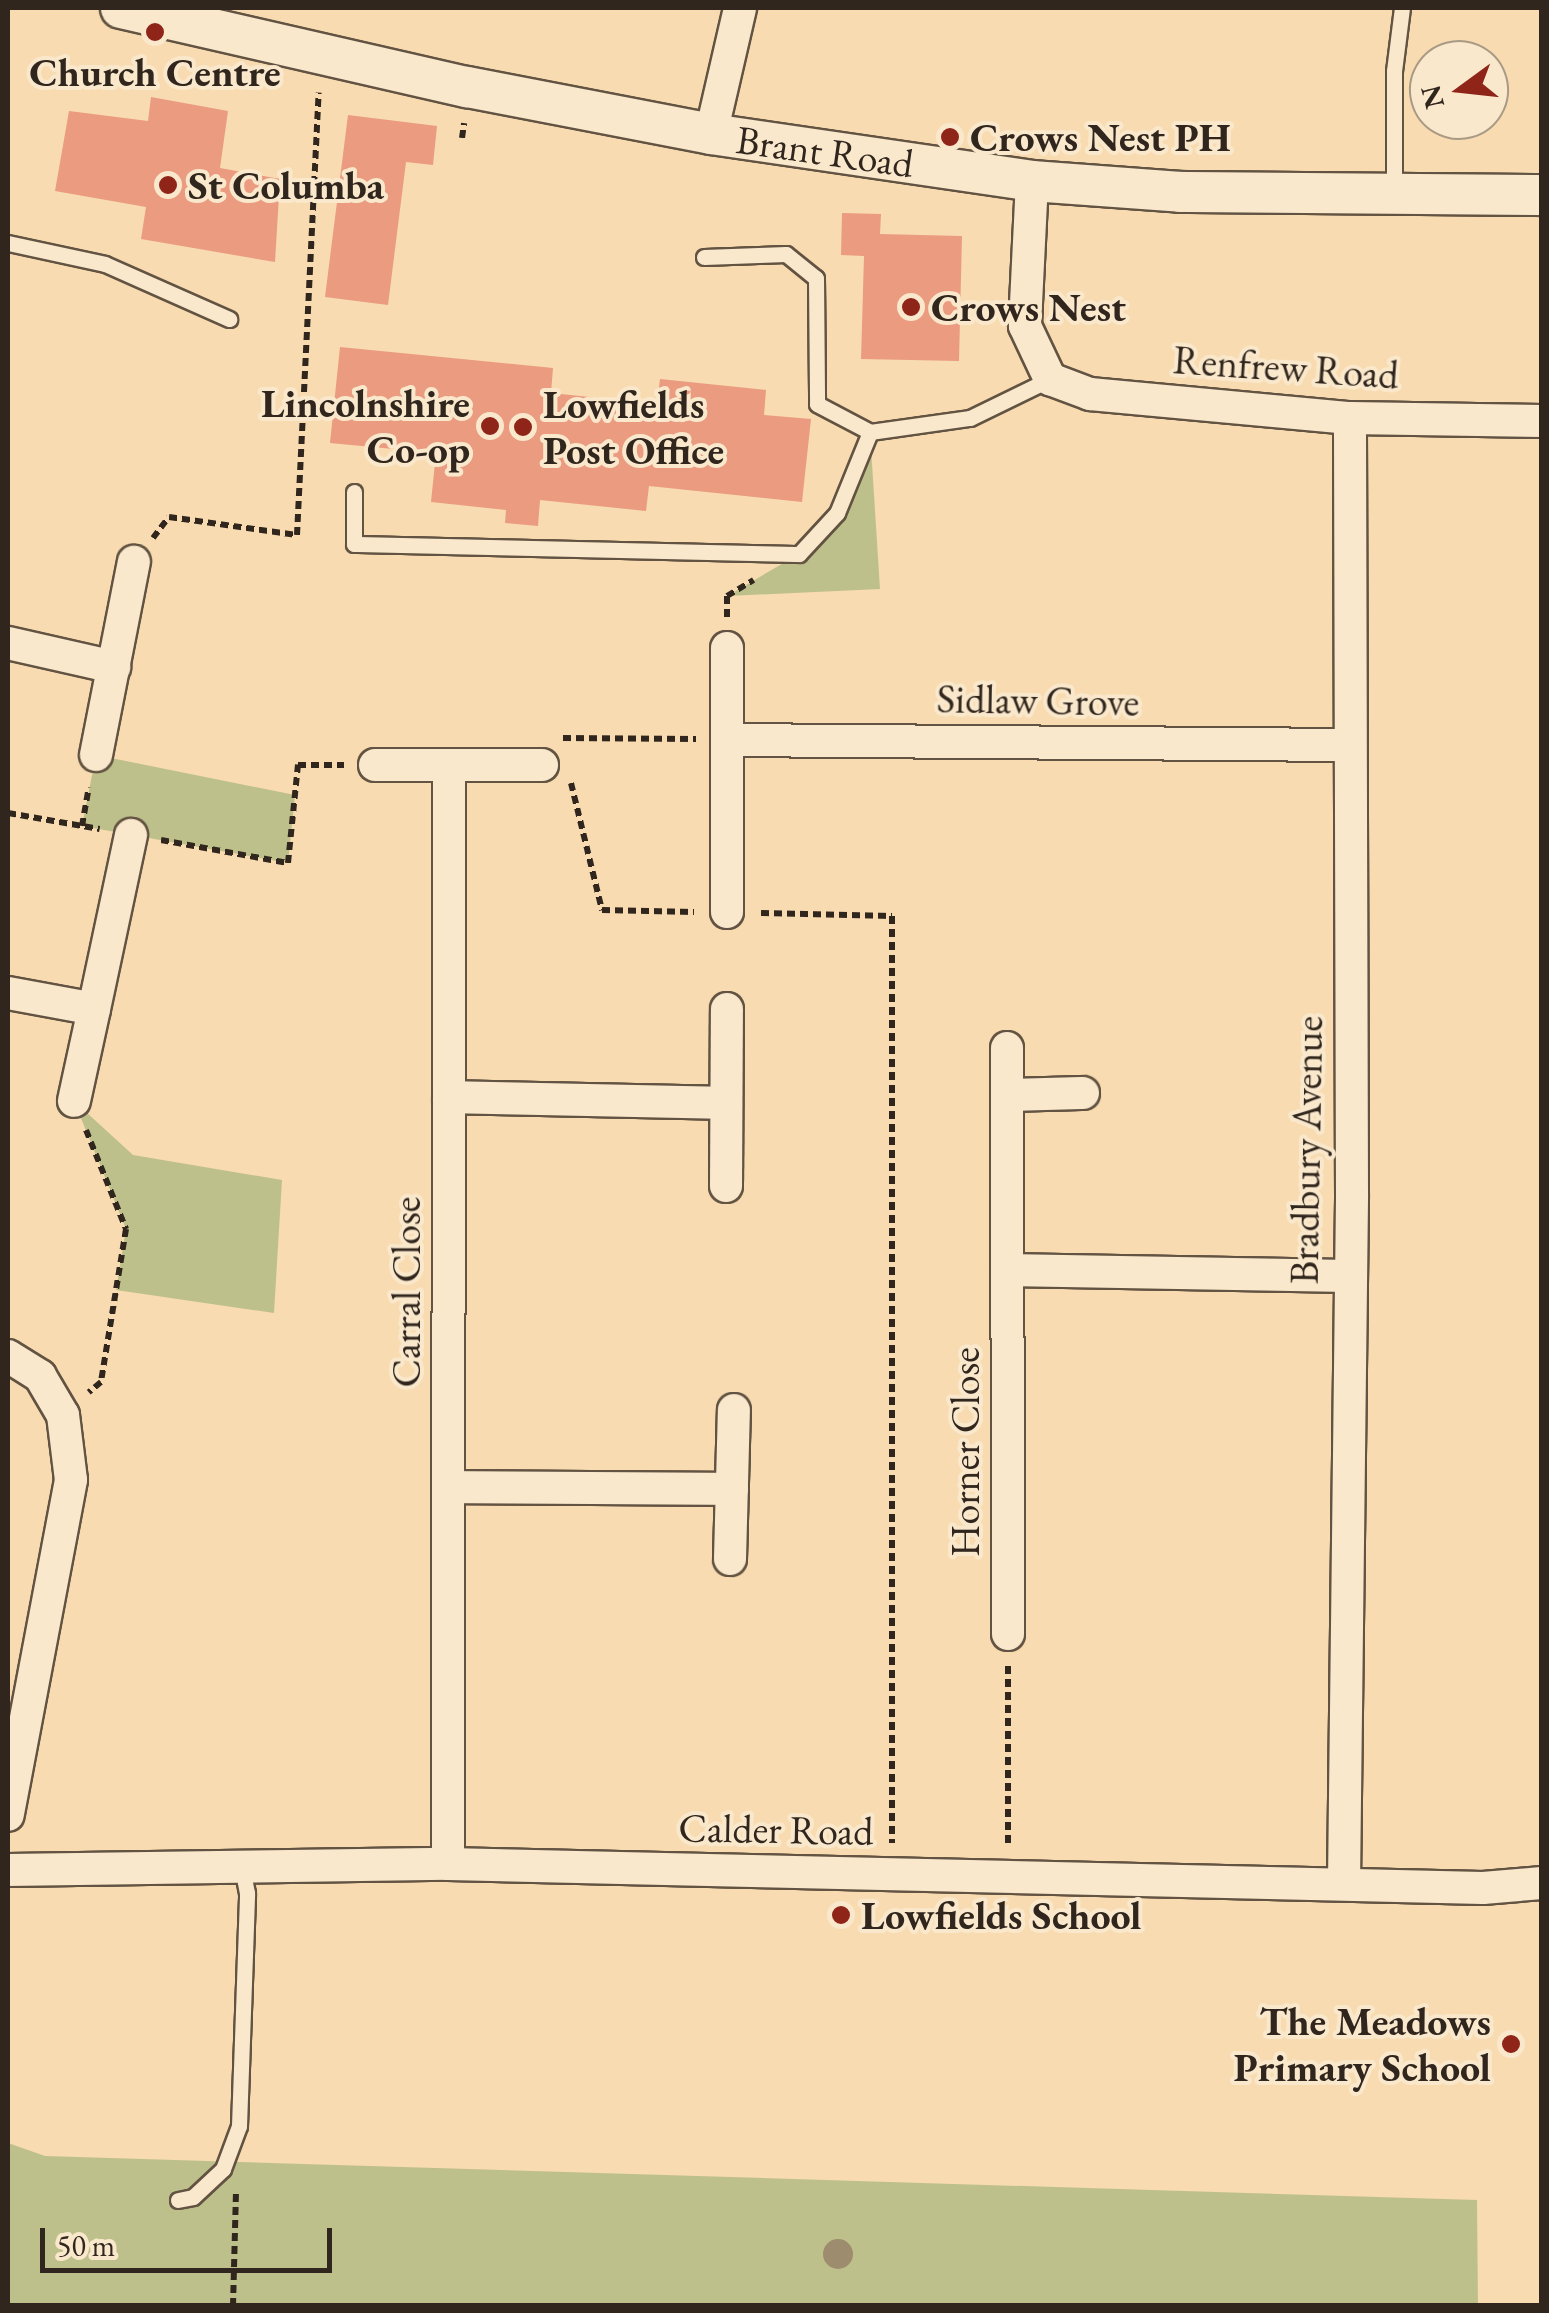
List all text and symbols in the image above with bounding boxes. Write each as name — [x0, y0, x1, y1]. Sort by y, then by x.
marker: Church Centre — [144, 21, 166, 43]
north arrow — [1409, 40, 1509, 140]
place label: Church Centre — [29, 48, 281, 96]
text: N — [1412, 82, 1452, 113]
place label: Crows Nest PH — [970, 113, 1231, 161]
street label: Brant Road — [733, 115, 917, 187]
marker: Crows Nest PH — [939, 126, 961, 148]
place label: St Columba — [188, 161, 384, 209]
marker: St Columba — [157, 174, 179, 196]
place label: Crows Nest — [931, 283, 1126, 331]
marker: Crows Nest — [900, 296, 922, 318]
street label: Renfrew Road — [1172, 335, 1400, 399]
place label: Lincolnshire Co-op — [261, 379, 470, 473]
place label: Lowfields Post Office — [543, 380, 724, 474]
marker: Lincolnshire Co-op — [479, 415, 501, 437]
marker: Lowfields Post Office — [512, 416, 534, 438]
street label: Sidlaw Grove — [936, 674, 1140, 726]
street label: Bradbury Avenue — [1280, 1015, 1332, 1285]
street label: Carral Close — [382, 1197, 430, 1387]
street label: Horner Close — [941, 1347, 989, 1557]
street label: Calder Road — [678, 1803, 874, 1855]
place label: Lowfields School — [861, 1891, 1142, 1939]
marker: Lowfields School — [830, 1904, 852, 1926]
place label: The Meadows Primary School — [1234, 1997, 1491, 2091]
marker: The Meadows Primary School — [1500, 2033, 1522, 2055]
scale bar — [45, 2208, 338, 2270]
text: 50 m — [57, 2226, 115, 2265]

